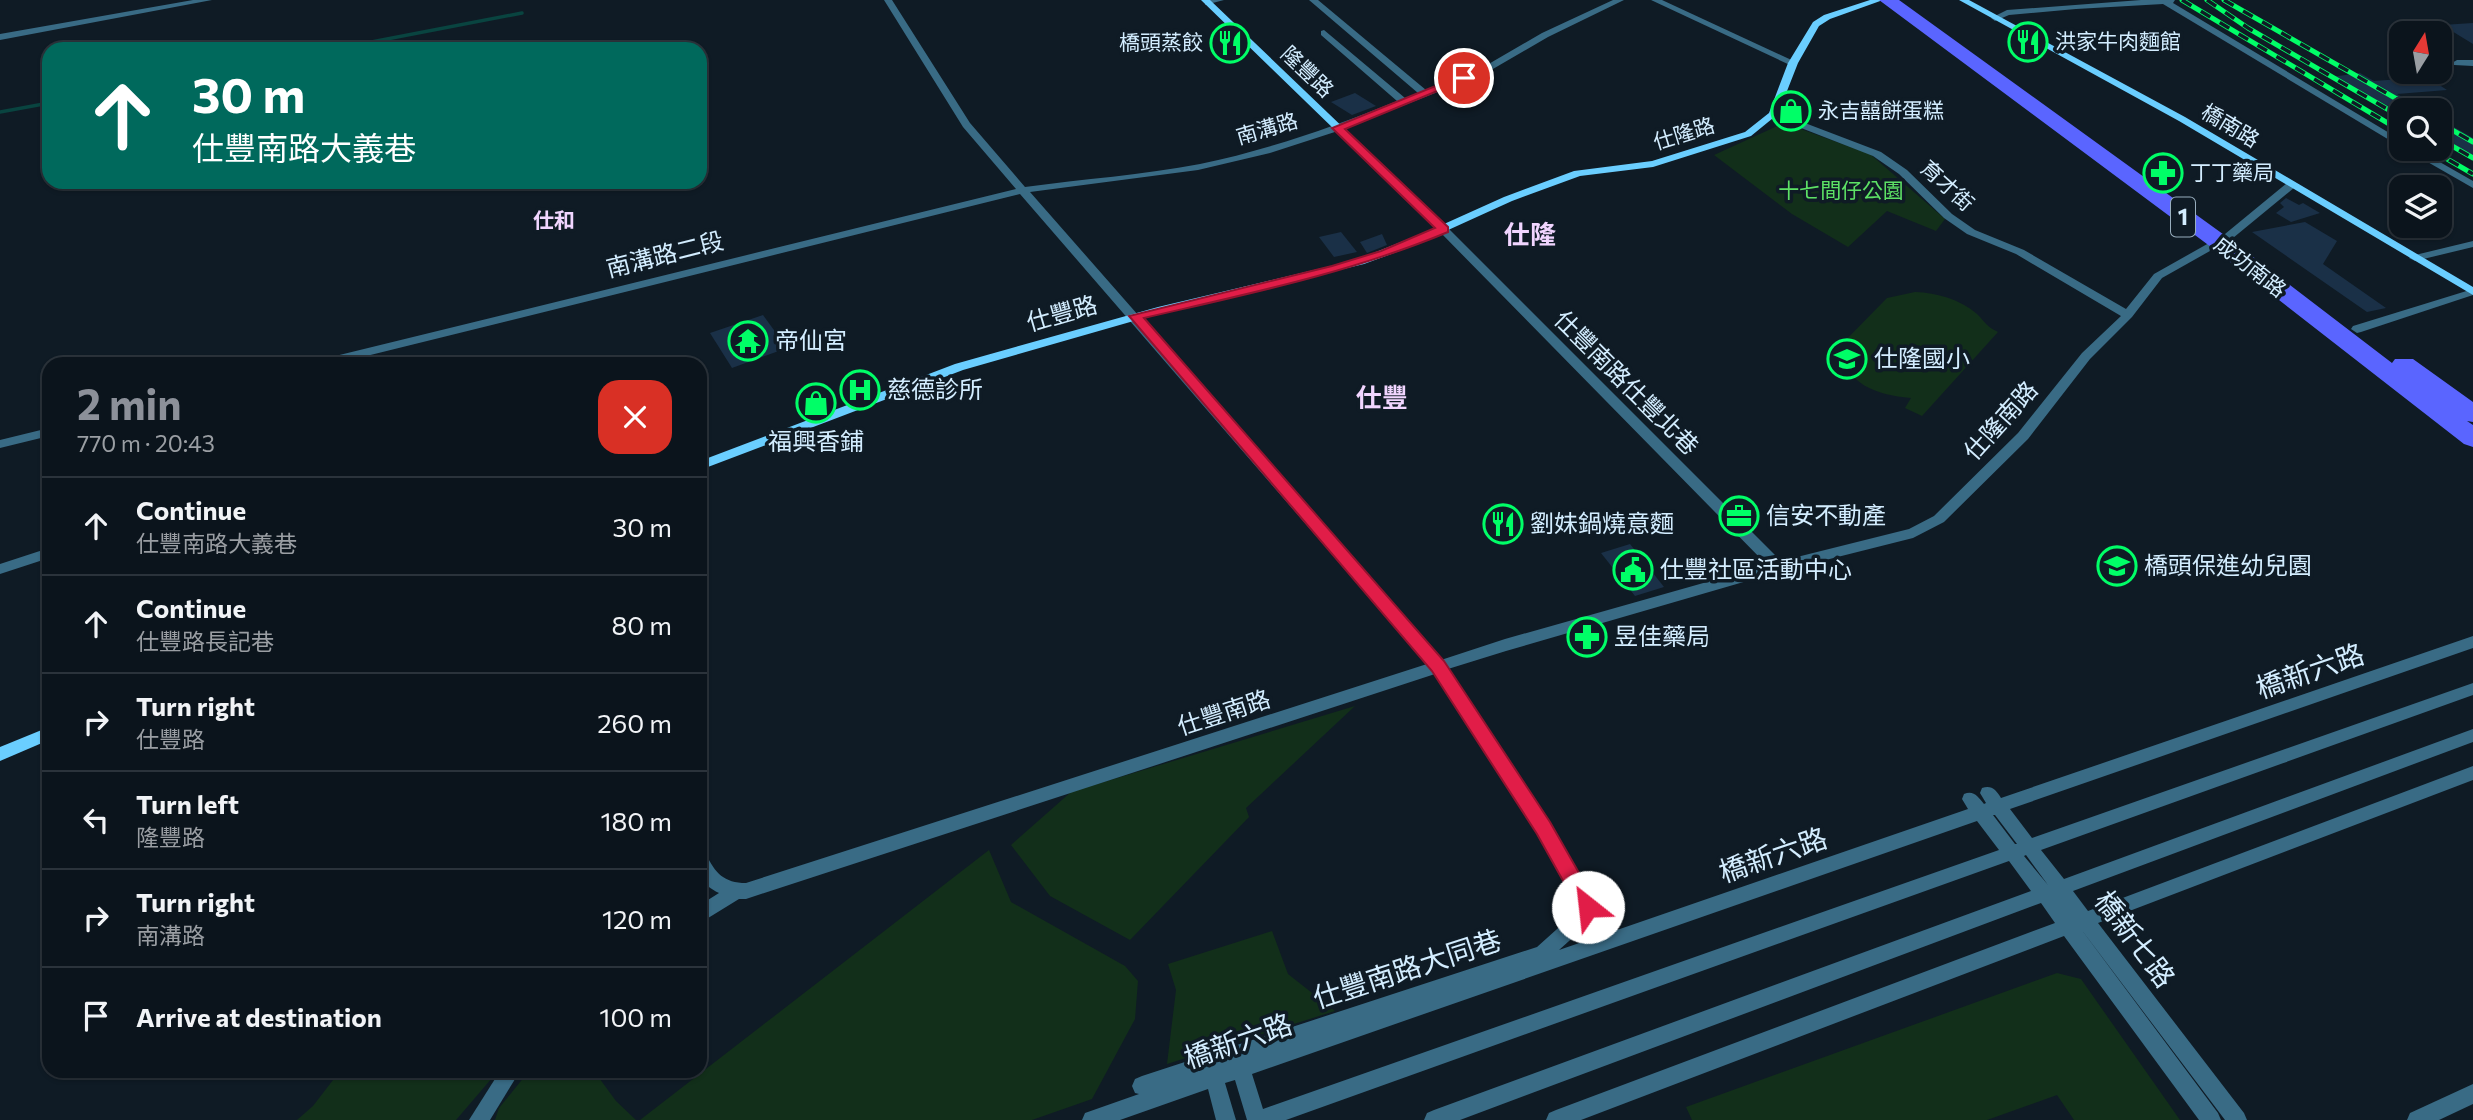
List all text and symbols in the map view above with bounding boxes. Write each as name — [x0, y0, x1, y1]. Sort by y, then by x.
restaurant icon: 洪家牛肉麵館 — [2007, 21, 2049, 63]
north arrow — [2389, 21, 2452, 84]
map controls — [2389, 21, 2452, 238]
restaurant icon: 橋頭蒸餃 — [1209, 22, 1251, 64]
place label: 洪家牛肉麵館 — [2055, 28, 2181, 53]
place label: 橋頭蒸餃 — [1119, 29, 1203, 54]
street label: 隆豐路 — [1277, 40, 1339, 102]
pin — [1434, 48, 1494, 108]
icon: arrive — [1445, 59, 1483, 97]
text: 30 m — [192, 63, 305, 123]
icon: ahead — [77, 70, 168, 161]
shop icon: 永吉囍餅蛋糕 — [1770, 90, 1812, 132]
place label: 永吉囍餅蛋糕 — [1818, 97, 1944, 122]
street label: 橋南路 — [2197, 98, 2264, 152]
button: search — [2389, 98, 2452, 161]
street label: 南溝路 — [1233, 107, 1300, 148]
street label: 仕隆路 — [1650, 111, 1717, 154]
text: 仕豐南路大義巷 — [192, 127, 416, 167]
pharmacy icon: 丁丁藥局 — [2142, 152, 2184, 194]
street label: 育才街 — [1916, 155, 1980, 215]
place label: 丁丁藥局 — [2190, 159, 2274, 184]
button: layers — [2389, 175, 2452, 238]
park label: 十七間仔公園 — [1778, 177, 1904, 202]
road number: 1 — [2171, 198, 2195, 236]
district label: 仕和 — [533, 207, 575, 232]
district label: 仕隆 — [1504, 218, 1556, 249]
street label: 南溝路二段 — [603, 225, 726, 282]
street label: 成功南路 — [2210, 230, 2292, 302]
street label: 仕豐路 — [1023, 289, 1100, 336]
street label: 仕豐南路仕豐北巷 — [1549, 304, 1705, 460]
temple icon: 帝仙宮 — [727, 320, 769, 362]
place label: 帝仙宮 — [775, 325, 847, 354]
school or university icon: 仕隆國小 — [1826, 338, 1868, 380]
place label: 仕隆國小 — [1874, 343, 1970, 372]
hospital icon: 慈德診所 — [839, 369, 881, 411]
place label: 慈德診所 — [887, 374, 983, 403]
street label: 仕隆南路 — [1957, 375, 2043, 465]
text: 2 min — [77, 377, 182, 429]
button: close — [598, 380, 672, 454]
district label: 仕豐 — [1356, 381, 1408, 412]
shop icon: 福興香鋪 — [795, 382, 837, 424]
place label: 福興香鋪 — [768, 426, 864, 455]
text: 770 m · 20:43 — [77, 429, 215, 457]
text: Continue — [136, 494, 246, 525]
office icon: 信安不動產 — [1718, 495, 1760, 537]
place label: 信安不動產 — [1766, 500, 1886, 529]
restaurant icon: 劉妹鍋燒意麵 — [1482, 503, 1524, 545]
icon: ahead — [77, 507, 115, 545]
place label: 劉妹鍋燒意麵 — [1530, 508, 1674, 537]
text: 30 m — [613, 511, 672, 542]
text: 仕豐南路大義巷 — [136, 529, 297, 557]
school or university icon: 橋頭保進幼兒園 — [2096, 545, 2138, 587]
public building icon: 仕豐社區活動中心 — [1612, 549, 1654, 591]
place label: 橋頭保進幼兒園 — [2144, 550, 2312, 579]
place label: 仕豐社區活動中心 — [1660, 554, 1852, 583]
text: Continue — [136, 592, 246, 623]
icon: ahead — [77, 605, 115, 643]
text: 80 m — [612, 609, 672, 640]
pharmacy icon: 昱佳藥局 — [1566, 616, 1608, 658]
place label: 昱佳藥局 — [1614, 621, 1710, 650]
text: 仕豐路長記巷 — [136, 627, 274, 655]
street label: 橋新六路 — [2251, 636, 2368, 704]
street label: 仕豐南路 — [1173, 683, 1274, 740]
text: Turn right — [136, 690, 255, 721]
icon: right — [77, 703, 115, 741]
text: 260 m — [597, 707, 672, 738]
text: 仕豐路 — [136, 725, 205, 753]
text: Turn left — [136, 788, 239, 819]
icon: left — [77, 801, 115, 839]
text: 180 m — [600, 805, 672, 836]
street label: 橋新六路 — [1714, 820, 1831, 888]
text: 隆豐路 — [136, 823, 205, 851]
position arrow — [1551, 870, 1625, 944]
street label: 橋新七路 — [2089, 883, 2183, 993]
text: Turn right — [136, 886, 255, 917]
icon: right — [77, 899, 115, 937]
text: 120 m — [602, 903, 672, 934]
text: 南溝路 — [136, 921, 205, 949]
street label: 仕豐南路大同巷 — [1308, 922, 1505, 1015]
icon: arrive — [77, 997, 115, 1035]
text: Arrive at destination — [136, 1001, 382, 1032]
text: 100 m — [599, 1001, 672, 1032]
street label: 橋新六路 — [1179, 1006, 1296, 1074]

